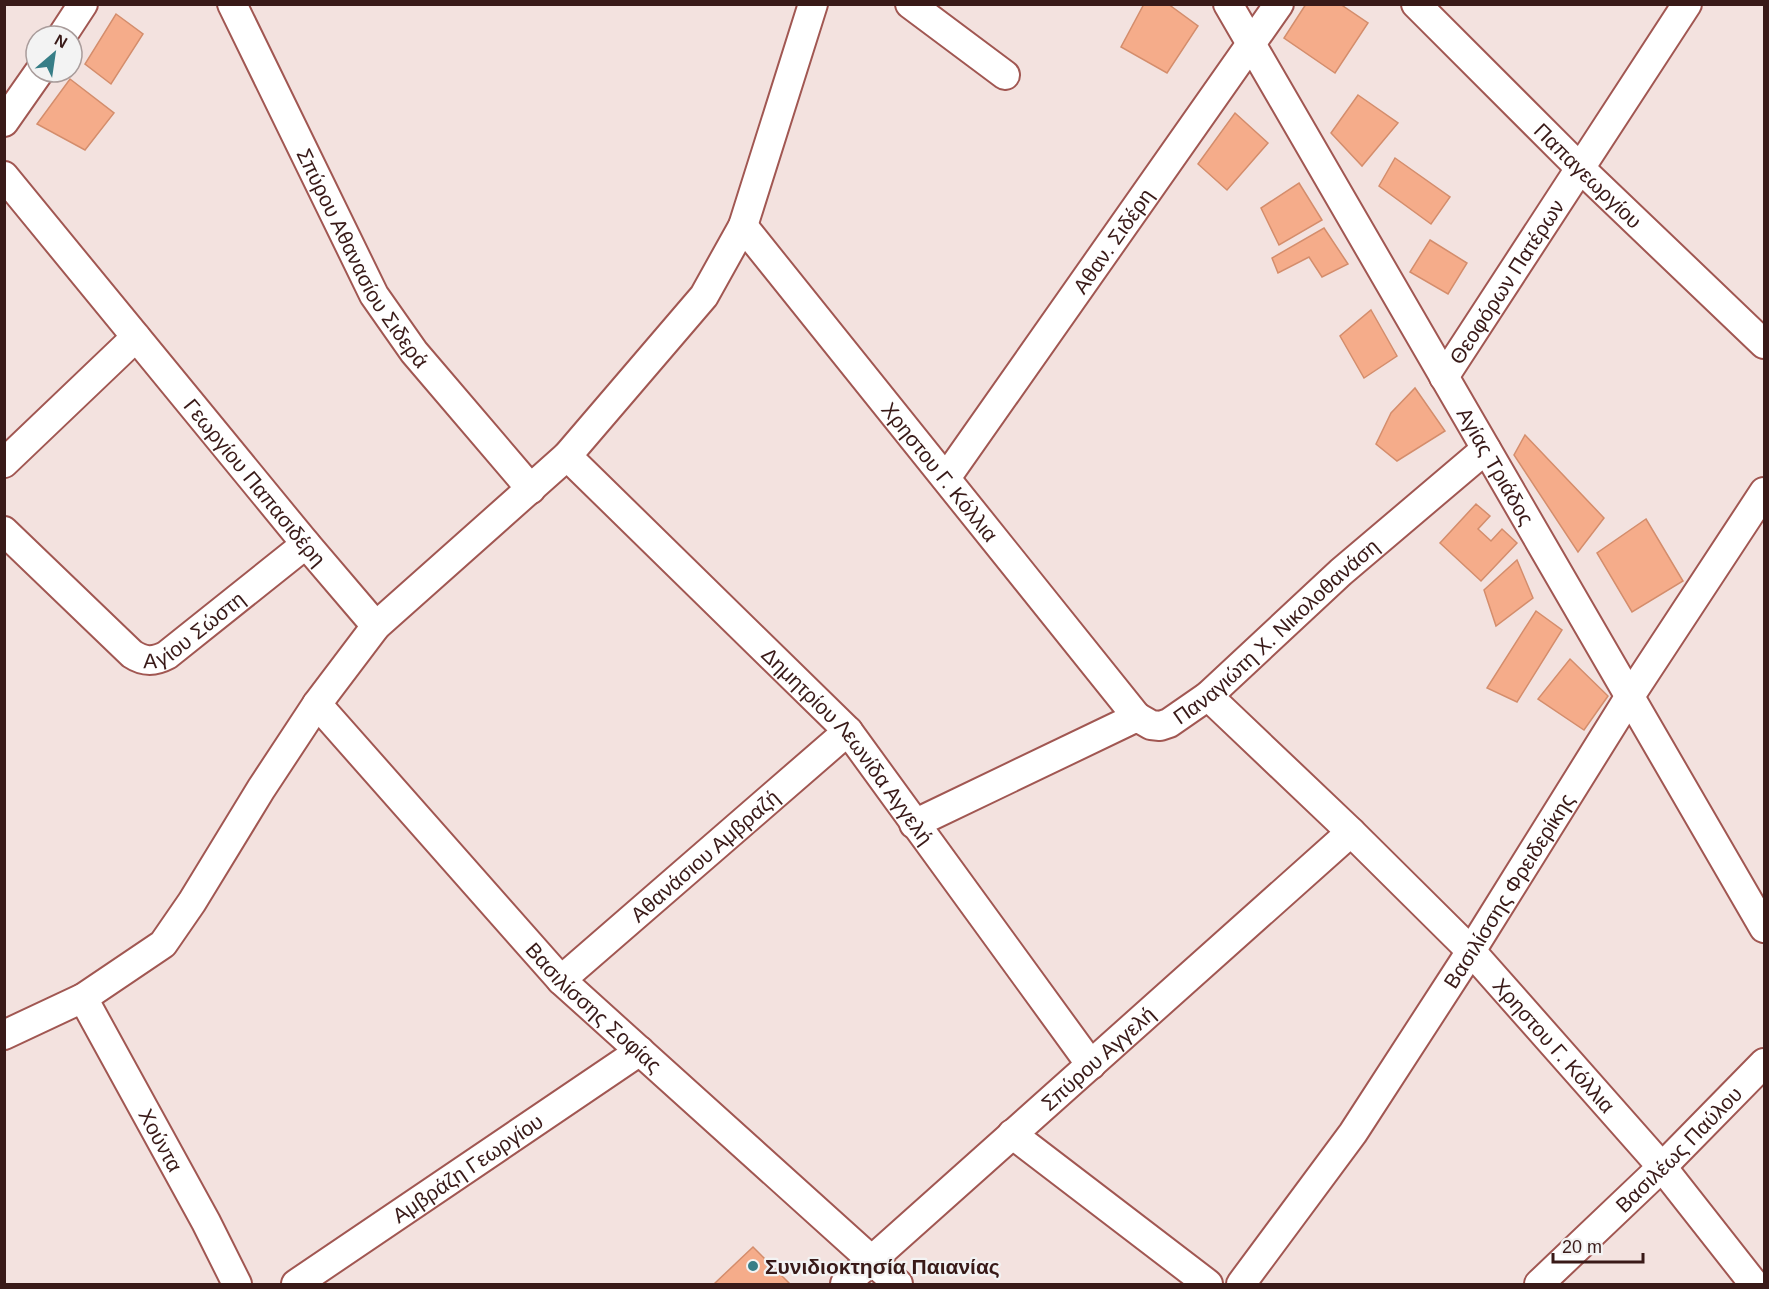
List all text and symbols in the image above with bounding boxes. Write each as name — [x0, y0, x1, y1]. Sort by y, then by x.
north arrow — [24, 24, 84, 84]
text: N — [52, 31, 70, 52]
street label: Παπαγεωργίου — [1530, 118, 1647, 232]
street label: Σπύρου Αθανασίου Σιδερά — [293, 145, 433, 372]
street label: Αθαν. Σιδέρη — [1068, 184, 1157, 297]
street label: Θεοφόρων Πατέρων — [1444, 195, 1568, 368]
street label: Γεωργίου Παπασιδέρη — [180, 394, 331, 570]
street label: Χρηστου Γ. Κόλλια — [878, 398, 1003, 546]
street label: Αγίας Τριάδος — [1453, 403, 1539, 529]
street label: Παναγιώτη Χ. Νικολοθανάση — [1169, 534, 1383, 728]
street label: Αγίου Σώστη — [143, 586, 249, 672]
street label: Δημητρίου Λεωνίδα Αγγελή — [758, 642, 938, 848]
street label: Αθανάσιου Αμβραζή — [626, 785, 783, 926]
street label: Βασιλίσσης Φρειδερίκης — [1439, 789, 1578, 992]
street label: Βασιλίσσης Σοφίας — [522, 938, 666, 1077]
street label: Χρηστου Γ. Κόλλια — [1489, 973, 1620, 1117]
street label: Σπύρου Αγγελή — [1036, 1002, 1159, 1115]
street label: Βασιλέως Παύλου — [1611, 1082, 1746, 1217]
street label: Χούντα — [135, 1105, 187, 1175]
street label: Αμβράζη Γεωργίου — [388, 1109, 547, 1227]
scale bar — [1553, 1226, 1643, 1264]
text: 20 m — [1562, 1237, 1602, 1257]
place label: Συνιδιοκτησία Παιανίας — [765, 1255, 1000, 1279]
marker: Συνιδιοκτησία Παιανίας — [746, 1259, 760, 1273]

